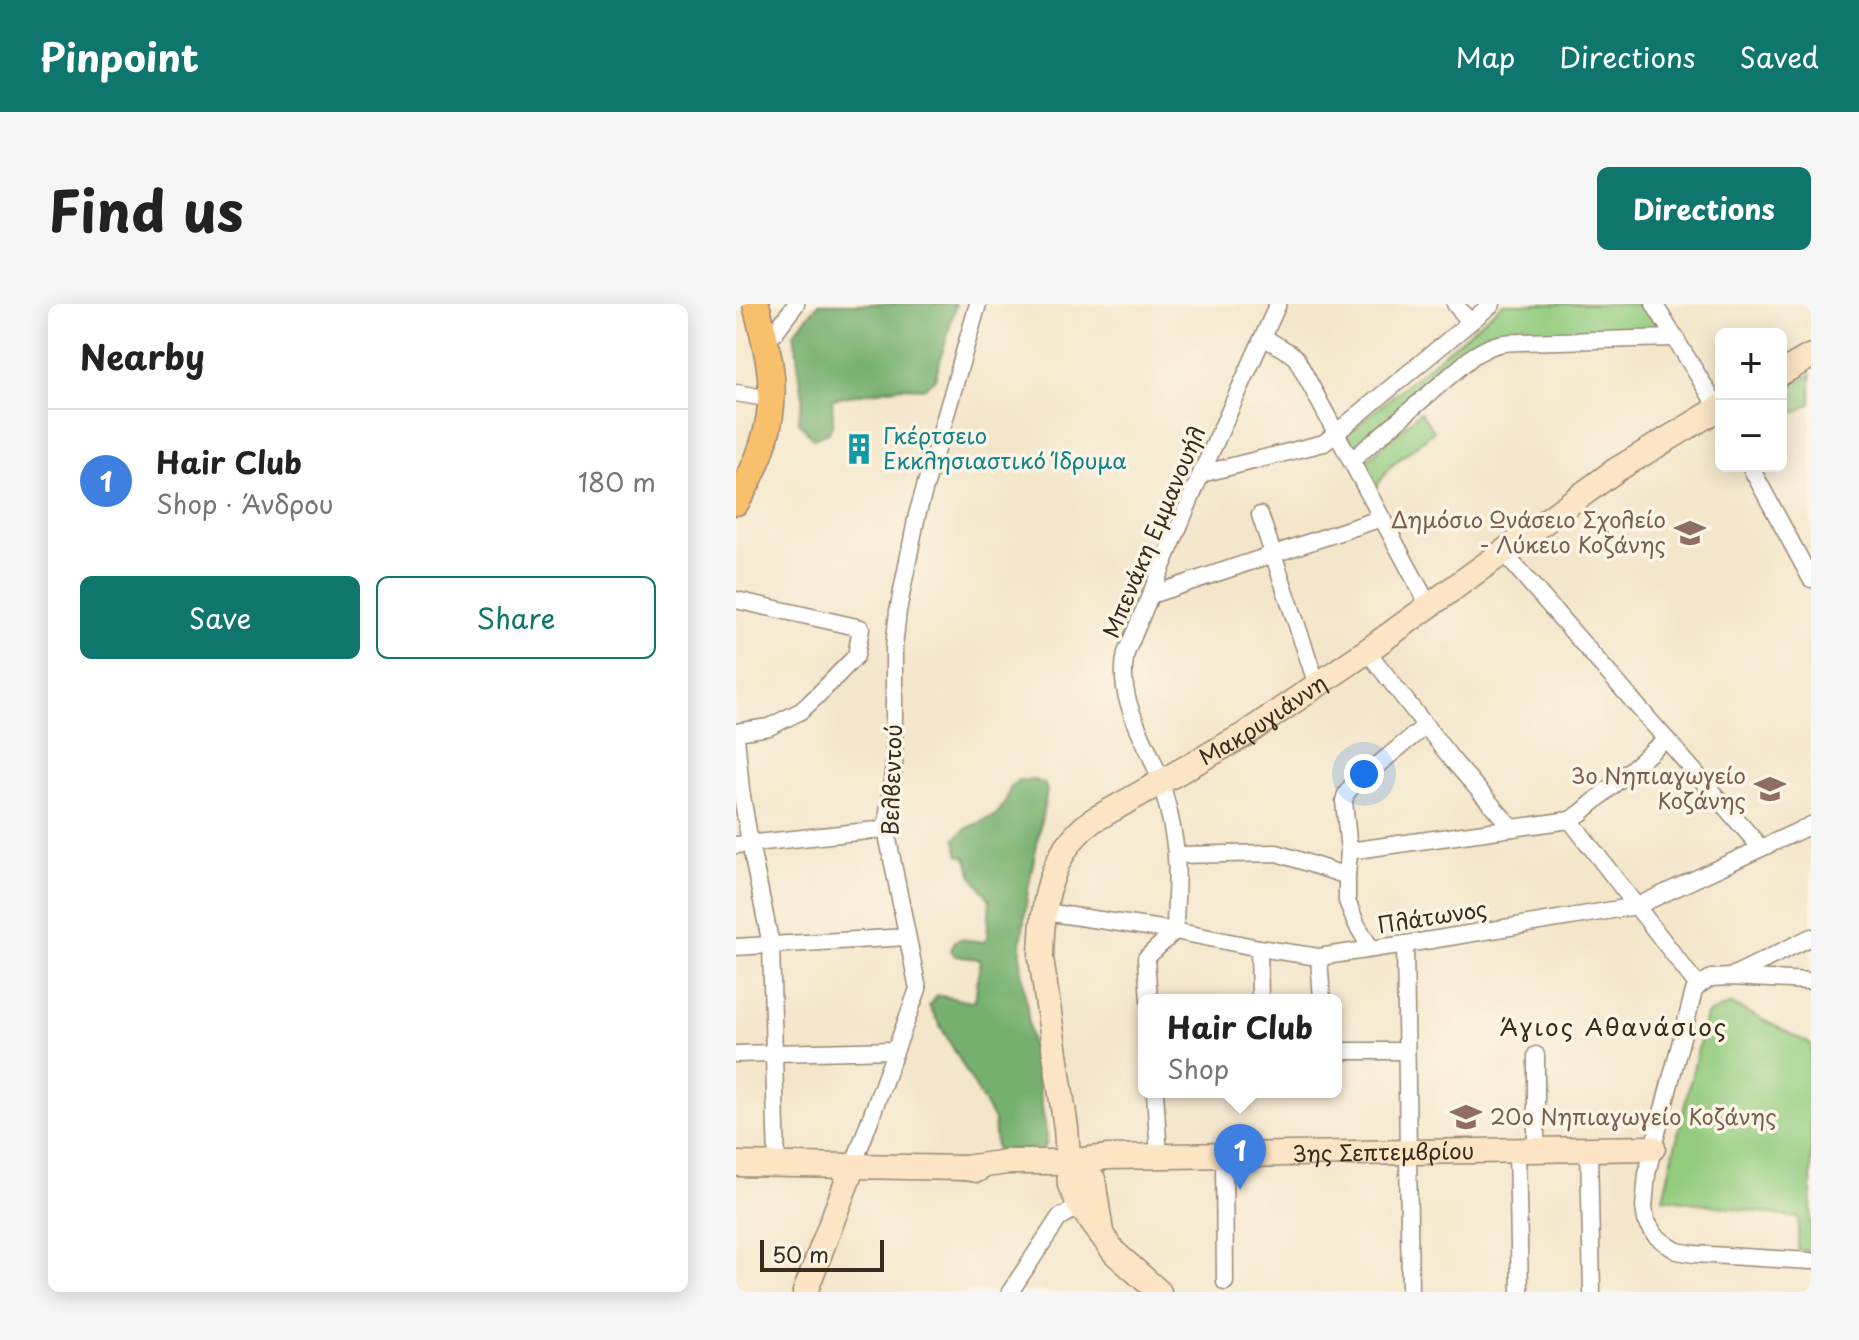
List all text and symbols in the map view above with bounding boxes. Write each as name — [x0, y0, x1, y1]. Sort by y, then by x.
text: Pinpoint — [40, 28, 199, 85]
text: Map — [1456, 35, 1515, 78]
text: Directions — [1559, 35, 1696, 78]
text: Saved — [1740, 35, 1819, 78]
text: Find us — [48, 166, 244, 251]
button: Directions — [1597, 167, 1811, 250]
map controls — [1715, 328, 1787, 472]
button: + — [1715, 328, 1787, 400]
text: Nearby — [80, 330, 205, 382]
button: − — [1715, 400, 1787, 472]
place label: Γκέρτσειο Εκκλησιαστικό Ίδρυμα — [883, 418, 1127, 476]
street label: Μπενάκη Εμμανουήλ — [1093, 420, 1212, 643]
building icon: Γκέρτσειο Εκκλησιαστικό Ίδρυμα — [842, 432, 876, 466]
text: Hair Club — [156, 439, 302, 484]
text: 1 — [100, 462, 112, 501]
text: 180 m — [578, 462, 656, 501]
text: Shop · Άνδρου — [156, 484, 334, 523]
place label: Δημόσιο Ωνάσειο Σχολείο - Λύκειο Κοζάνης — [1391, 502, 1666, 560]
school or university icon: Δημόσιο Ωνάσειο Σχολείο - Λύκειο Κοζάνης — [1673, 516, 1707, 550]
button: Save — [80, 576, 360, 659]
button: Share — [376, 576, 656, 659]
street label: Μακρυγιάννη — [1192, 665, 1333, 772]
street label: Βελβεντού — [872, 724, 909, 836]
your location — [1344, 754, 1384, 794]
place label: 3ο Νηπιαγωγείο Κοζάνης — [1571, 758, 1746, 816]
school or university icon: 3ο Νηπιαγωγείο Κοζάνης — [1753, 772, 1787, 806]
street label: Πλάτωνος — [1374, 891, 1489, 940]
popup — [1138, 994, 1342, 1098]
text: Hair Club — [1167, 1004, 1313, 1049]
district label: Άγιος Αθανάσιος — [1500, 1008, 1728, 1044]
text: Shop — [1167, 1049, 1229, 1088]
place label: 20ο Νηπιαγωγείο Κοζάνης — [1490, 1099, 1777, 1132]
school or university icon: 20ο Νηπιαγωγείο Κοζάνης — [1449, 1100, 1483, 1134]
pin: 1 — [1214, 1124, 1266, 1190]
street label: 3ης Σεπτεμβρίου — [1292, 1133, 1474, 1169]
scale bar — [760, 1236, 884, 1272]
text: 50 m — [772, 1237, 829, 1270]

